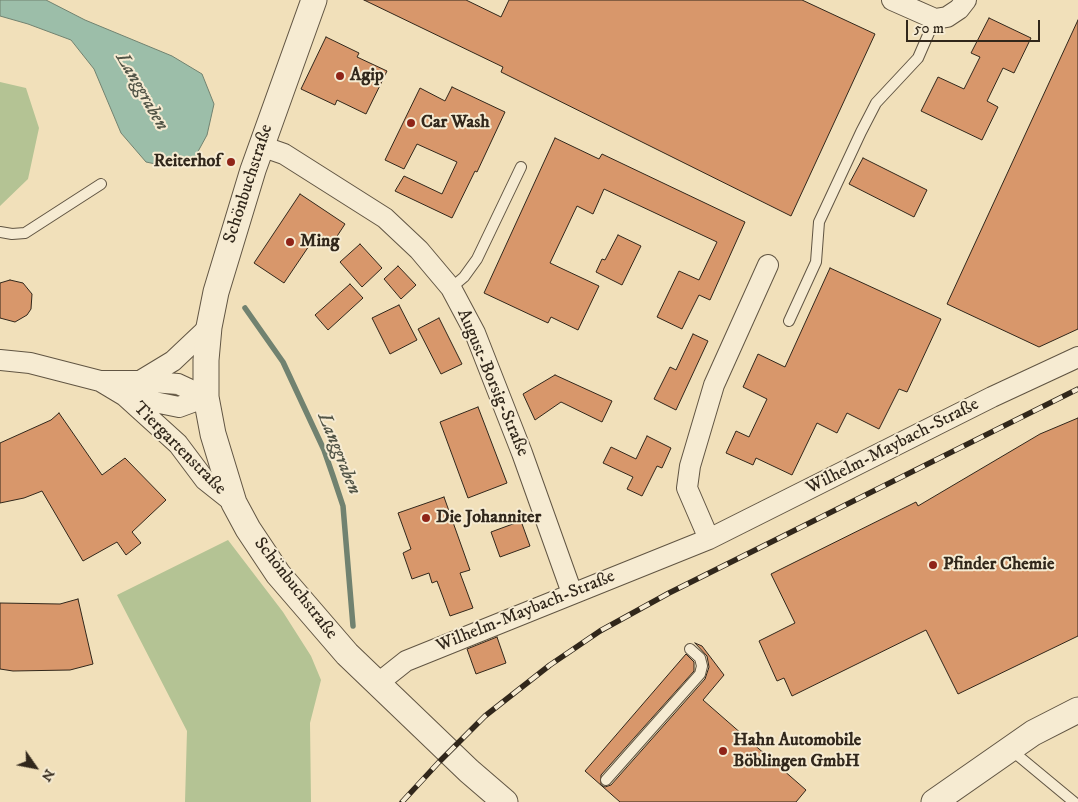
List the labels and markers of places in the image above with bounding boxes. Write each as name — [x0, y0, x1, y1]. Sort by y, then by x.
place label: Agip — [350, 65, 384, 87]
marker: Agip — [334, 70, 346, 82]
place label: Car Wash — [421, 112, 490, 134]
marker: Car Wash — [405, 117, 417, 129]
place label: Reiterhof — [153, 151, 221, 173]
marker: Reiterhof — [225, 156, 237, 168]
place label: Ming — [300, 231, 339, 253]
marker: Ming — [284, 236, 296, 248]
place label: Die Johanniter — [436, 507, 541, 529]
marker: Die Johanniter — [420, 512, 432, 524]
place label: Pfinder Chemie — [943, 554, 1054, 576]
marker: Pfinder Chemie — [927, 559, 939, 571]
place label: Hahn Automobile Böblingen GmbH — [733, 730, 861, 772]
marker: Hahn Automobile Böblingen GmbH — [717, 745, 729, 757]

